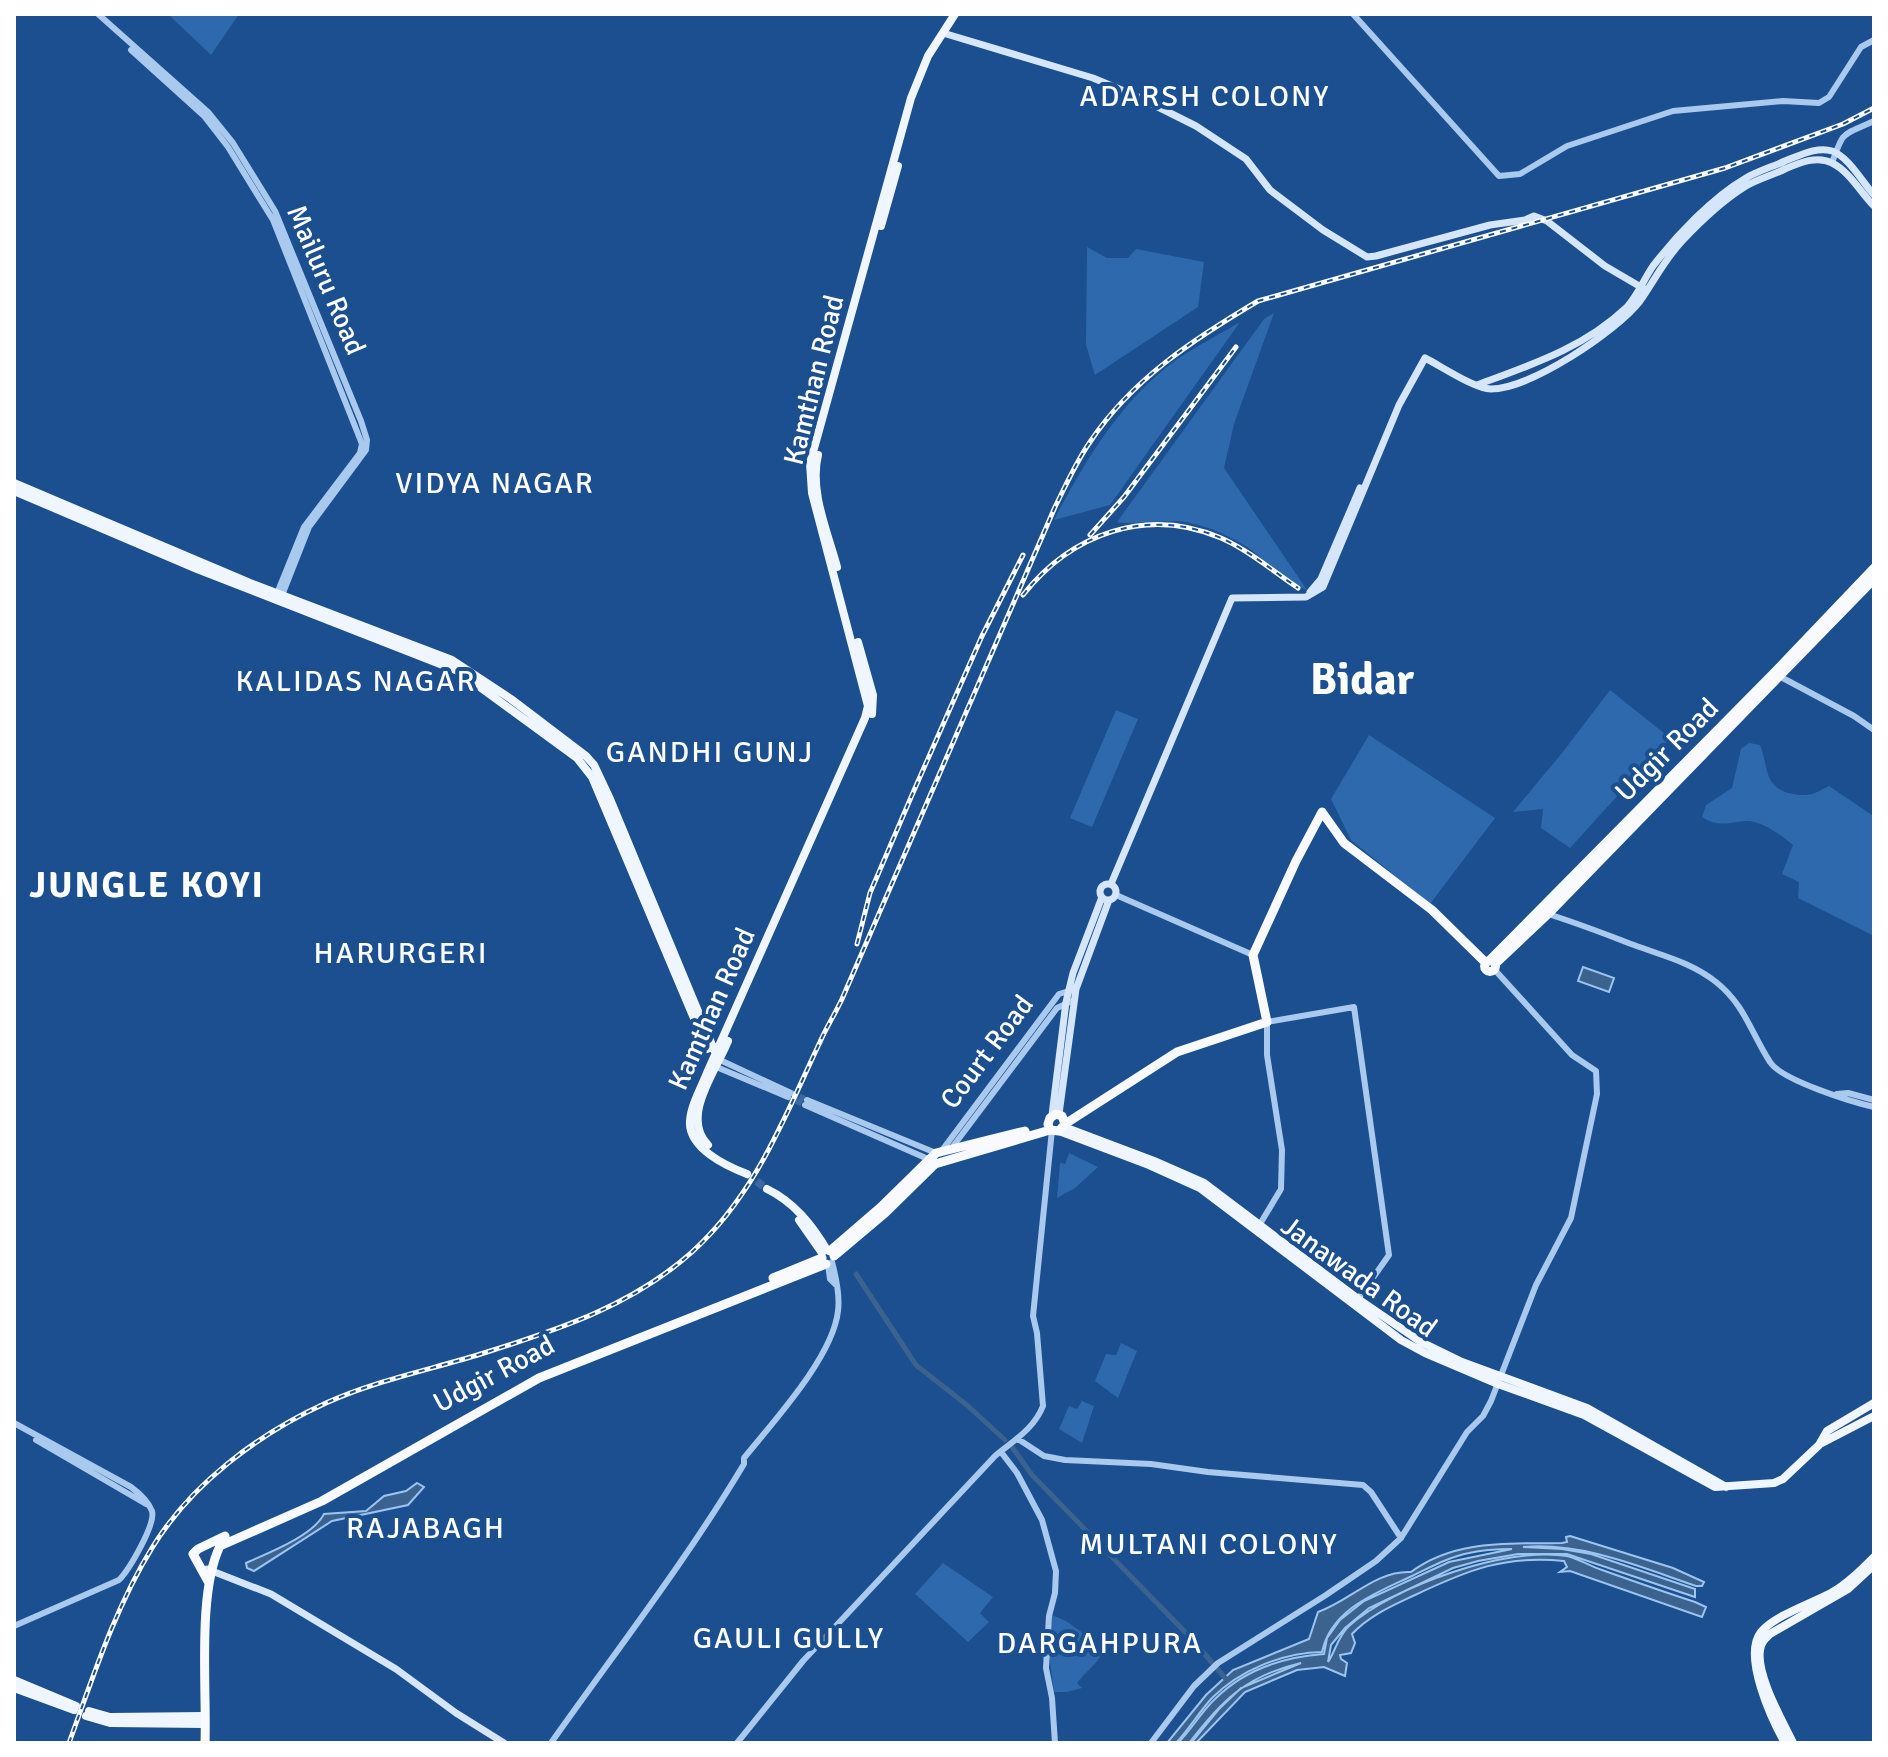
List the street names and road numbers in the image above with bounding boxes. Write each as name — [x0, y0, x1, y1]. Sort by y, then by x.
street label: Mailuru Road — [279, 200, 373, 360]
street label: Kamthan Road — [776, 292, 852, 468]
street label: Udgir Road — [1608, 691, 1726, 809]
street label: Kamthan Road — [661, 923, 763, 1095]
street label: Court Road — [933, 989, 1041, 1115]
street label: Janawada Road — [1274, 1209, 1444, 1345]
street label: Udgir Road — [428, 1328, 560, 1420]

